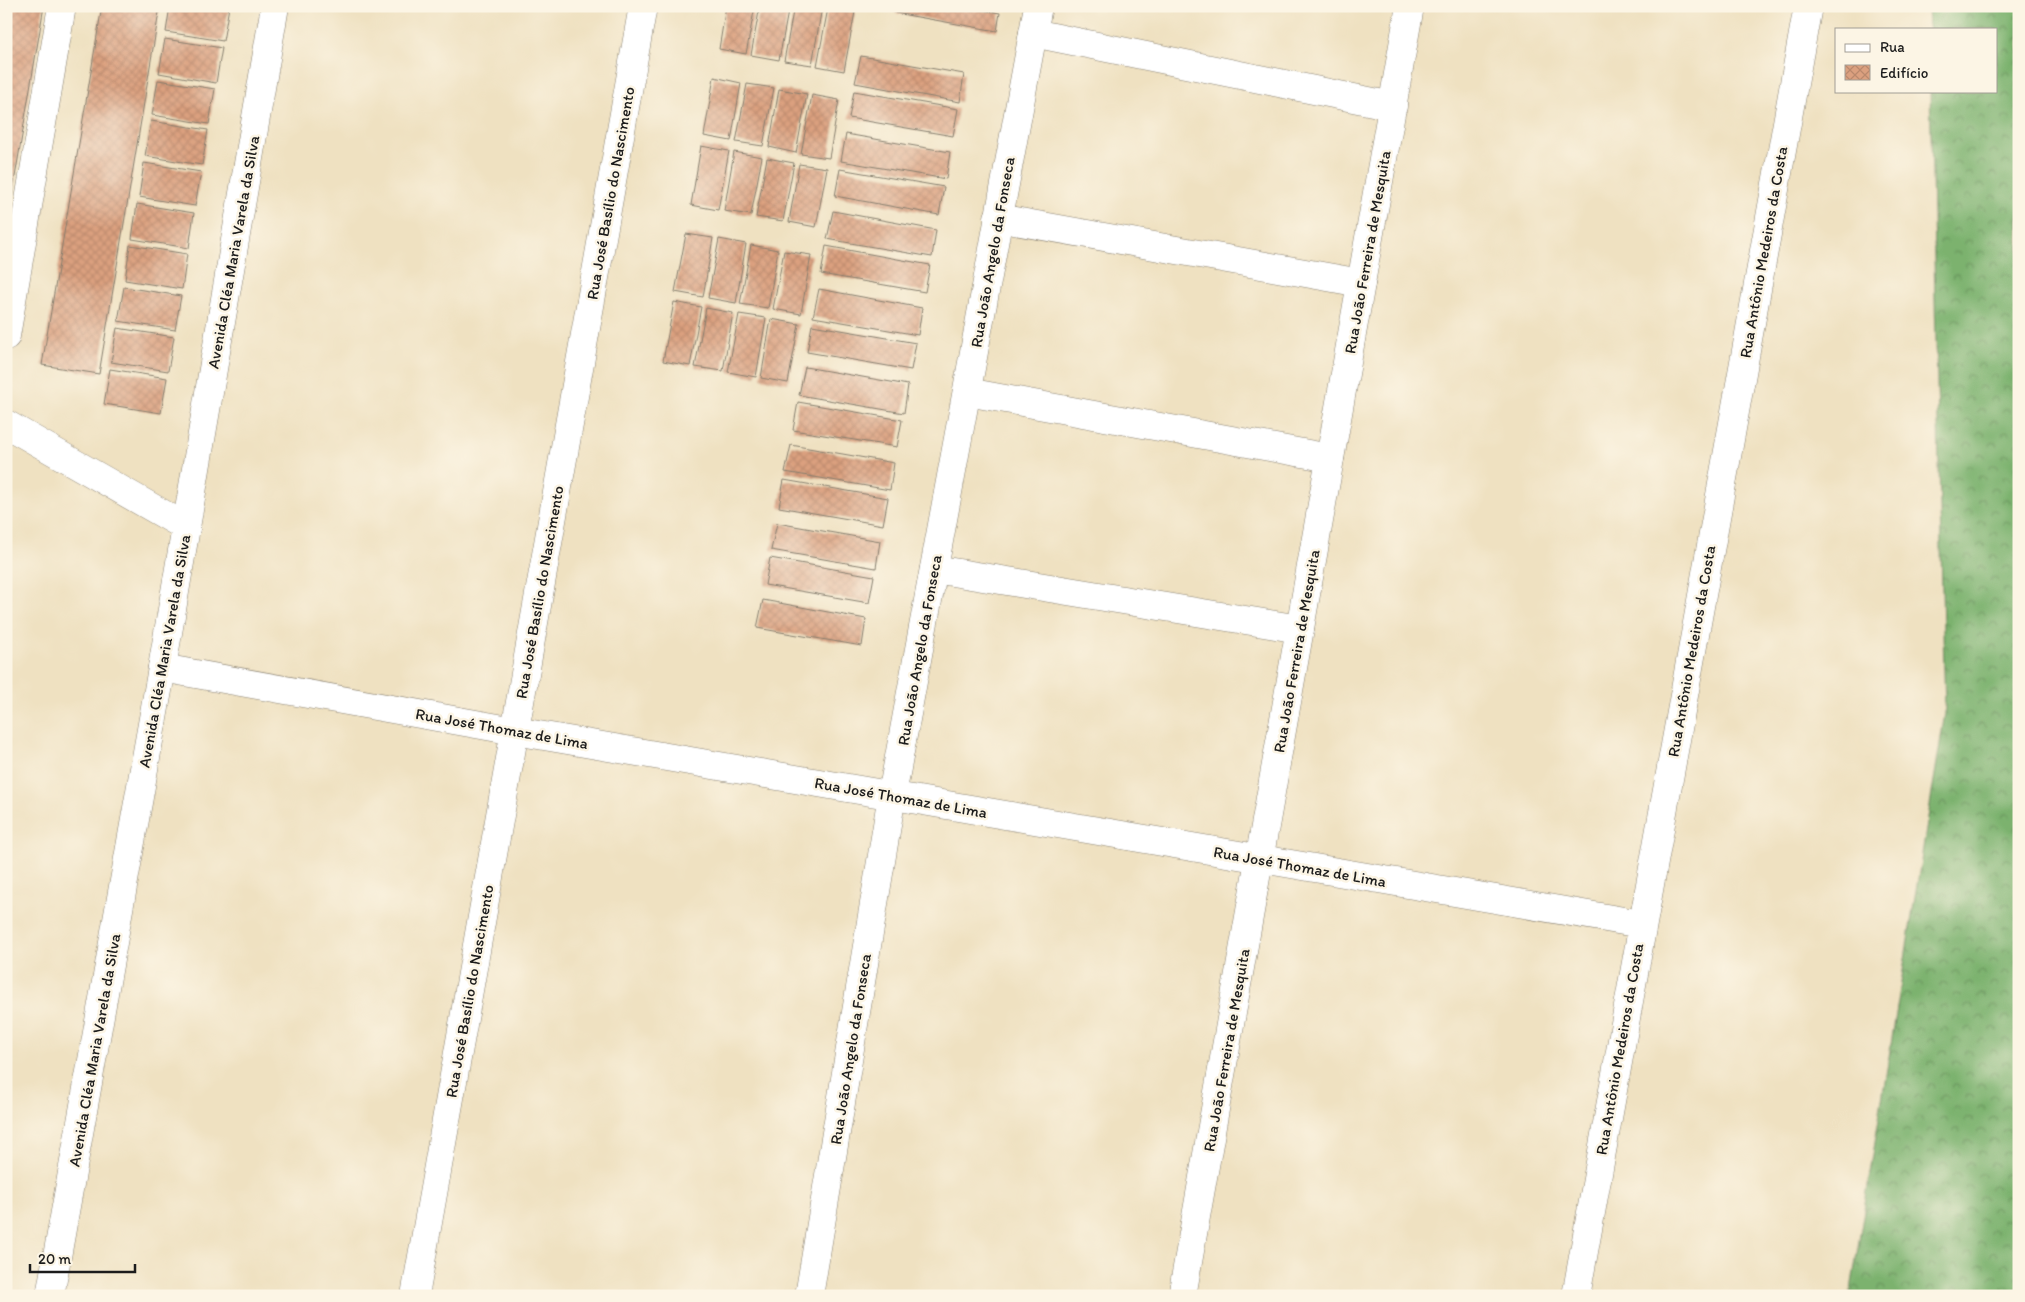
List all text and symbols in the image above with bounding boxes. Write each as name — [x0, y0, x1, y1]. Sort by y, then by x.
legend — [1835, 28, 1998, 92]
text: Rua — [1880, 38, 1905, 56]
text: Edifício — [1880, 64, 1928, 82]
street label: Rua José Basílio do Nascimento — [582, 85, 639, 301]
street label: Avenida Cléa Maria Varela da Silva — [204, 133, 263, 370]
street label: Rua Antônio Medeiros da Costa — [1735, 144, 1792, 359]
street label: Rua João Ferreira de Mesquita — [1340, 148, 1395, 355]
street label: Rua João Angelo da Fonseca — [966, 155, 1019, 349]
street label: Rua José Basílio do Nascimento — [511, 484, 568, 700]
street label: Avenida Cléa Maria Varela da Silva — [135, 532, 194, 769]
street label: Rua Antônio Medeiros da Costa — [1663, 543, 1720, 758]
street label: Rua João Ferreira de Mesquita — [1269, 547, 1324, 754]
street label: Rua João Angelo da Fonseca — [893, 553, 946, 747]
street label: Rua José Thomaz de Lima — [414, 704, 590, 753]
street label: Rua José Thomaz de Lima — [813, 773, 989, 822]
street label: Rua José Thomaz de Lima — [1212, 842, 1388, 891]
street label: Rua José Basílio do Nascimento — [441, 883, 498, 1099]
street label: Avenida Cléa Maria Varela da Silva — [65, 931, 124, 1168]
street label: Rua Antônio Medeiros da Costa — [1591, 941, 1648, 1156]
street label: Rua João Ferreira de Mesquita — [1199, 946, 1254, 1153]
street label: Rua João Angelo da Fonseca — [826, 951, 875, 1146]
scale bar — [30, 1242, 135, 1274]
text: 20 m — [38, 1250, 72, 1268]

